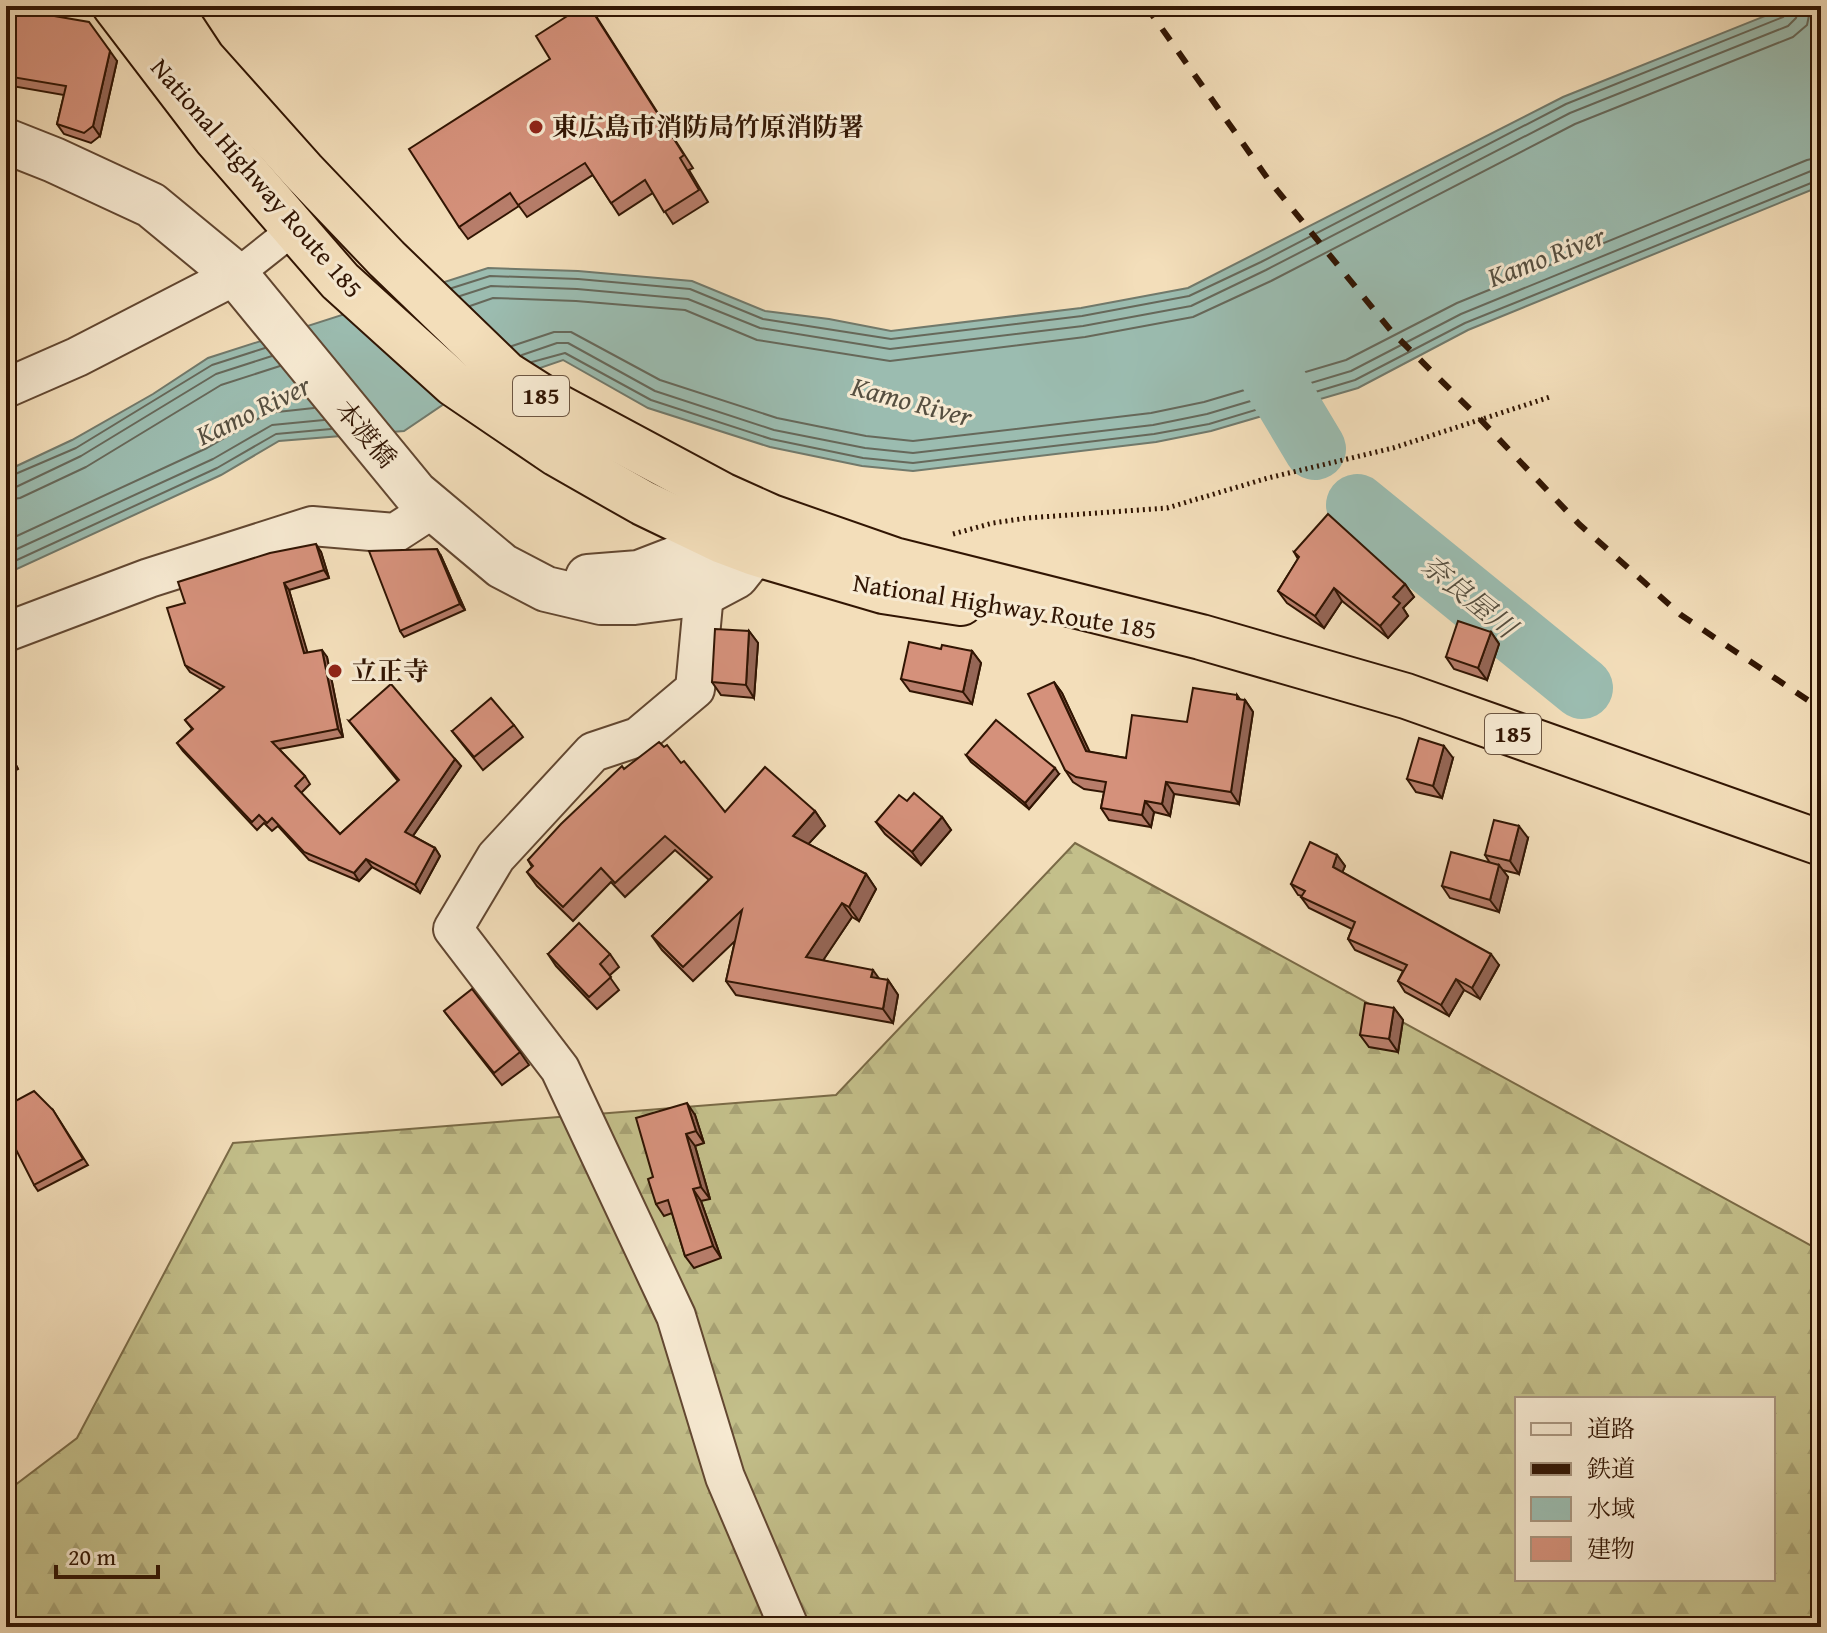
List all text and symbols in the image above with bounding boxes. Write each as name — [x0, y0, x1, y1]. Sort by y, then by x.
street label: National Highway Route 185 — [142, 49, 373, 306]
place label: 東広島市消防局竹原消防署 — [552, 107, 864, 146]
marker: 東広島市消防局竹原消防署 — [527, 118, 545, 136]
water label: Kamo River — [1480, 214, 1612, 297]
water label: Kamo River — [188, 363, 318, 455]
water label: Kamo River — [846, 365, 978, 437]
road number: 185 — [513, 376, 569, 416]
street label: 本渡橋 — [326, 391, 406, 476]
water label: 奈良屋川 — [1413, 544, 1528, 649]
street label: National Highway Route 185 — [850, 562, 1160, 649]
place label: 立正寺 — [351, 651, 429, 690]
marker: 立正寺 — [326, 662, 344, 680]
road number: 185 — [1485, 714, 1541, 754]
legend — [1515, 1397, 1775, 1581]
text: 道路 — [1587, 1411, 1635, 1446]
text: 鉄道 — [1587, 1451, 1635, 1486]
text: 水域 — [1587, 1491, 1635, 1526]
scale bar — [56, 1529, 158, 1579]
text: 建物 — [1587, 1531, 1635, 1566]
text: 20 m — [68, 1539, 116, 1574]

